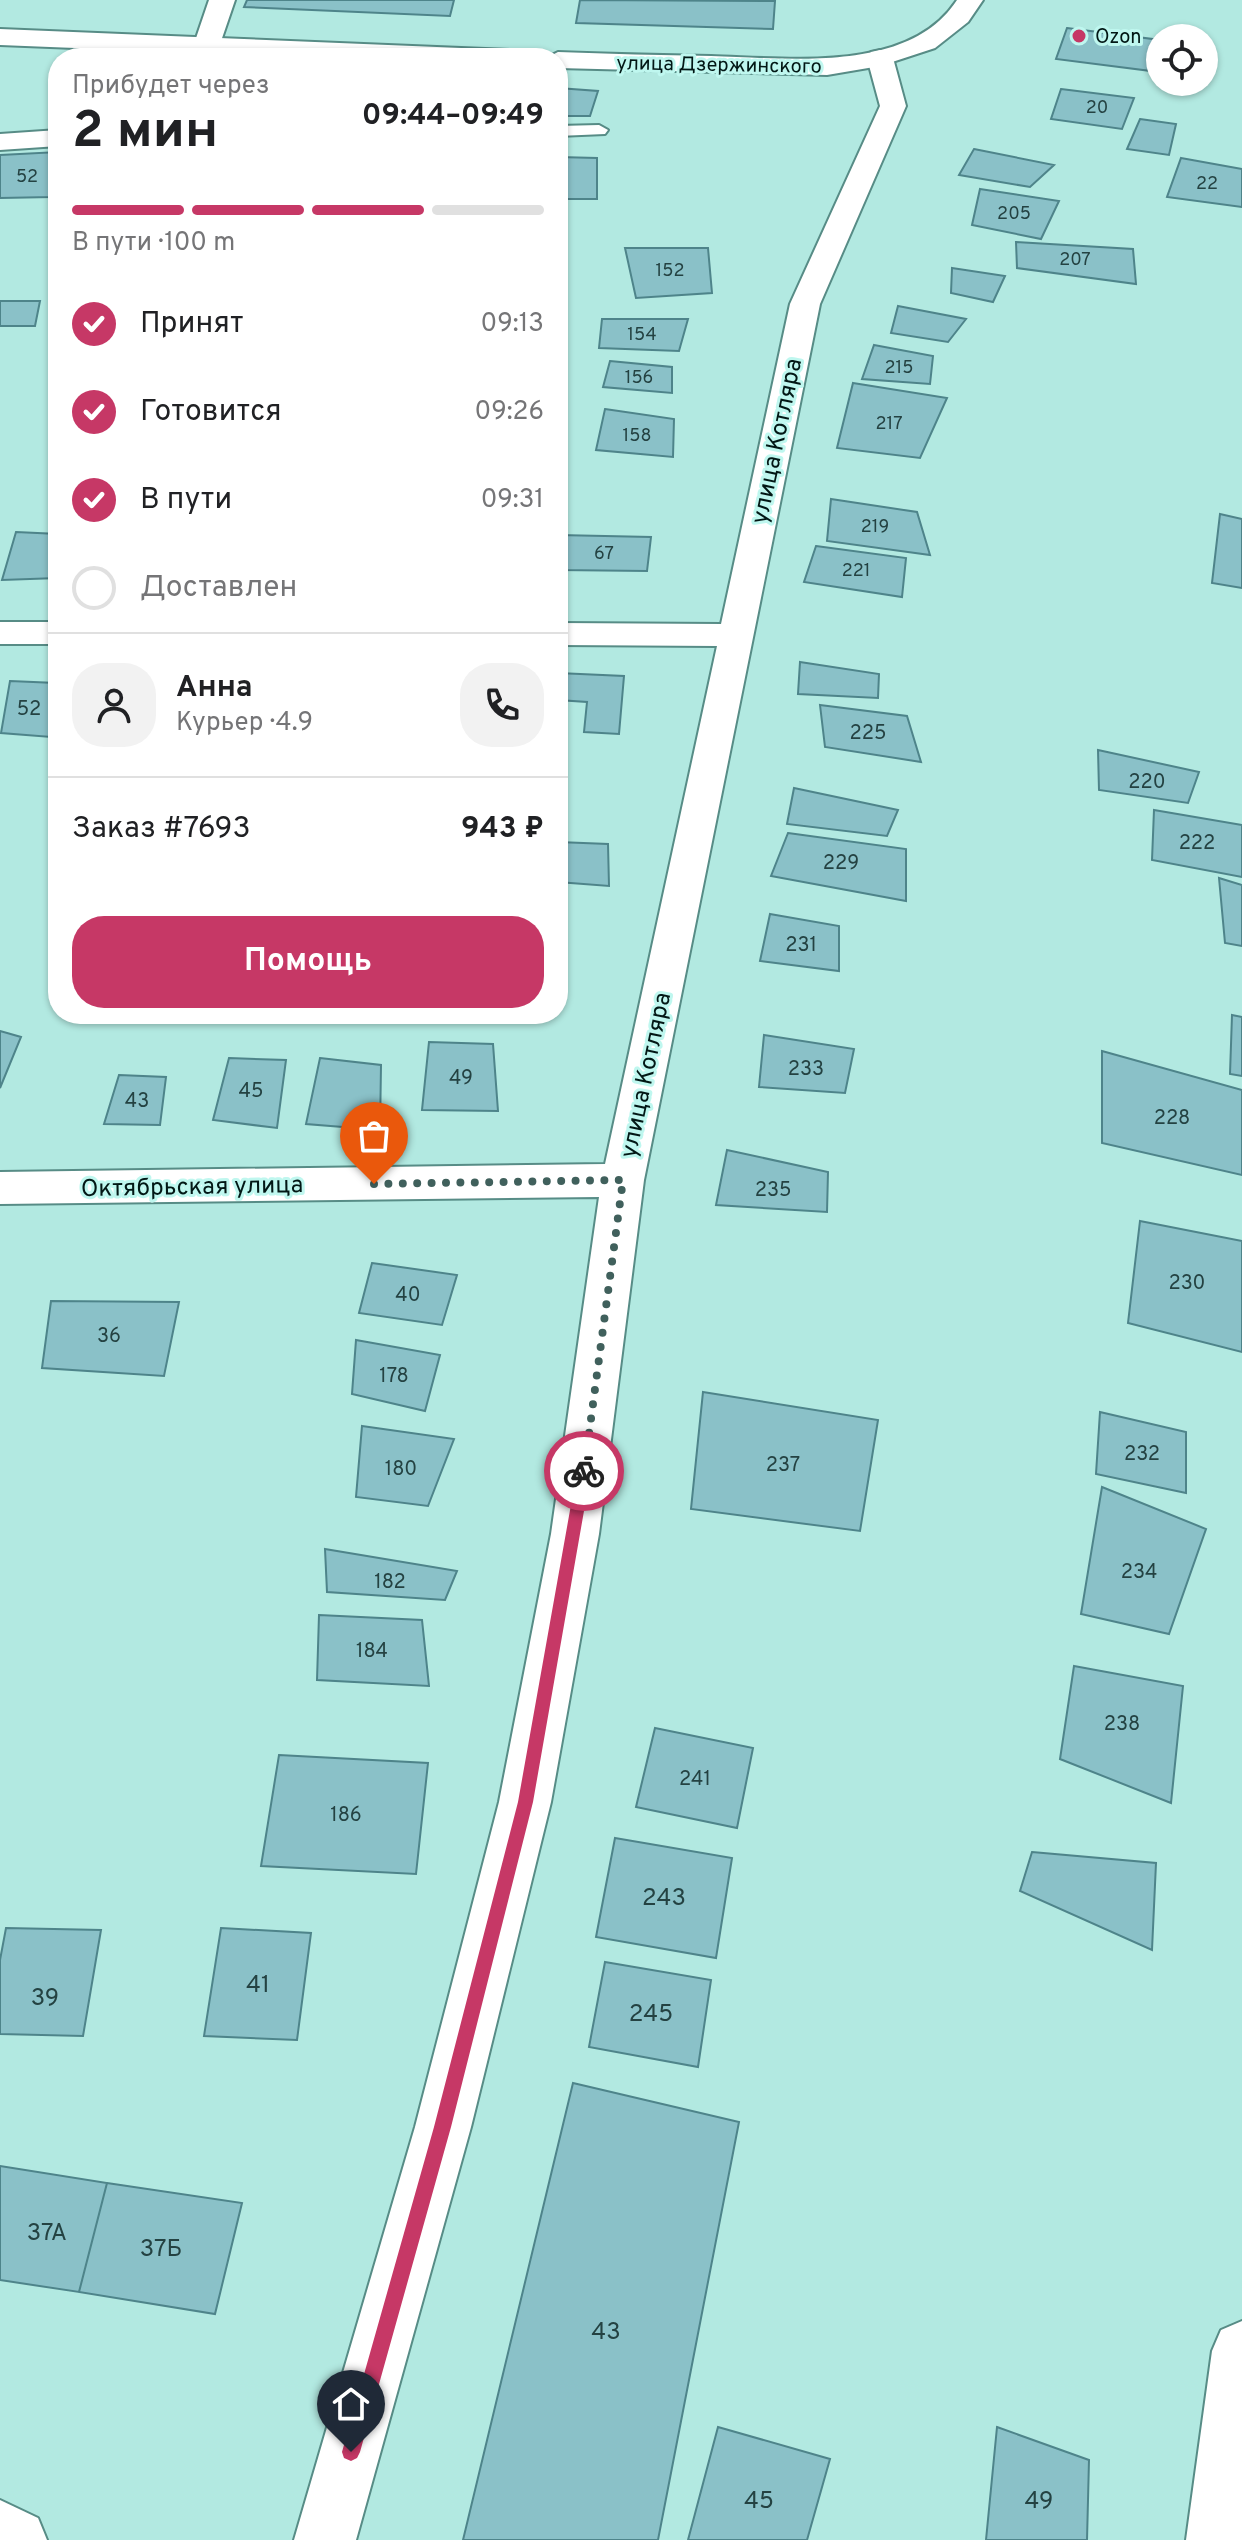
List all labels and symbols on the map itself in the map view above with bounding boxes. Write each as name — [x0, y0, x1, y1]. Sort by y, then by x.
place label: Ozon — [1095, 25, 1141, 51]
marker: Ozon — [1070, 27, 1088, 45]
street label: улица Дзержинского — [616, 51, 822, 81]
house number: 20 — [1086, 97, 1108, 120]
house number: 52 — [16, 166, 38, 189]
house number: 22 — [1196, 173, 1218, 196]
house number: 205 — [997, 203, 1031, 226]
house number: 207 — [1059, 249, 1091, 272]
house number: 152 — [656, 260, 684, 283]
house number: 154 — [627, 324, 657, 347]
street label: улица Котляра — [746, 356, 810, 527]
house number: 215 — [885, 357, 913, 380]
house number: 156 — [625, 367, 653, 390]
house number: 217 — [875, 413, 903, 436]
house number: 158 — [623, 425, 651, 448]
house number: 219 — [861, 516, 889, 539]
house number: 67 — [594, 543, 614, 566]
house number: 221 — [842, 560, 870, 583]
house number: 52 — [17, 697, 41, 723]
house number: 225 — [850, 721, 886, 747]
house number: 220 — [1128, 770, 1166, 796]
house number: 222 — [1179, 831, 1215, 857]
house number: 229 — [823, 851, 859, 877]
house number: 231 — [785, 933, 817, 959]
street label: улица Котляра — [615, 990, 679, 1161]
house number: 233 — [788, 1057, 824, 1083]
house number: 49 — [449, 1066, 473, 1092]
house number: 45 — [239, 1079, 263, 1105]
house number: 43 — [125, 1089, 149, 1115]
pin — [340, 1102, 408, 1184]
house number: 228 — [1154, 1106, 1190, 1132]
street label: Октябрьская улица — [81, 1171, 303, 1205]
house number: 235 — [755, 1178, 791, 1204]
house number: 230 — [1169, 1271, 1205, 1297]
house number: 40 — [395, 1283, 421, 1309]
house number: 36 — [97, 1324, 121, 1350]
house number: 178 — [379, 1364, 409, 1390]
courier — [544, 1431, 624, 1511]
house number: 232 — [1124, 1442, 1160, 1468]
house number: 237 — [766, 1453, 800, 1479]
house number: 180 — [385, 1457, 417, 1483]
house number: 234 — [1121, 1560, 1157, 1586]
house number: 182 — [374, 1570, 406, 1596]
house number: 184 — [356, 1639, 388, 1665]
house number: 238 — [1104, 1712, 1140, 1738]
house number: 241 — [679, 1767, 711, 1793]
house number: 186 — [330, 1803, 362, 1829]
house number: 243 — [642, 1884, 686, 1914]
house number: 41 — [246, 1971, 270, 2001]
house number: 39 — [31, 1984, 59, 2014]
house number: 245 — [629, 2000, 673, 2030]
house number: 37А — [27, 2219, 67, 2249]
house number: 37Б — [140, 2235, 182, 2265]
house number: 43 — [591, 2318, 621, 2348]
pin — [317, 2370, 385, 2452]
house number: 45 — [744, 2487, 774, 2517]
house number: 49 — [1025, 2487, 1053, 2517]

